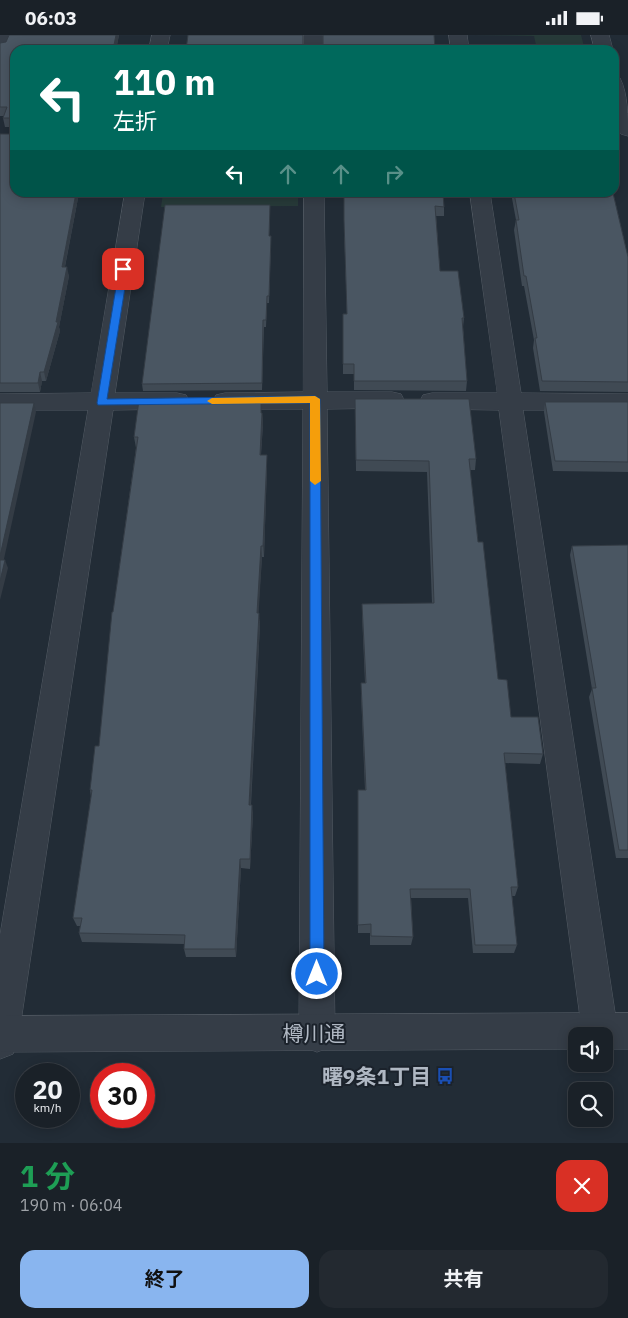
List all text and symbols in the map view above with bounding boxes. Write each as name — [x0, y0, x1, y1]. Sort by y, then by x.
text: 06:03 — [25, 6, 77, 30]
text: 110 m — [113, 59, 216, 105]
icon: left — [30, 65, 95, 130]
text: 左折 — [113, 106, 157, 135]
icon: left — [221, 160, 249, 188]
icon: ahead — [274, 160, 302, 188]
icon: ahead — [327, 160, 355, 188]
icon: right — [380, 160, 408, 188]
pin — [102, 248, 144, 290]
icon: arrive — [109, 255, 137, 283]
position arrow — [290, 947, 342, 999]
street label: 樽川通 — [283, 1019, 346, 1047]
map controls — [568, 1027, 613, 1127]
button: sound — [568, 1027, 613, 1072]
place label: 曙9条1丁目 — [322, 1062, 431, 1090]
speed limit sign: 30 — [90, 1063, 155, 1128]
bus stop icon: 曙9条1丁目 — [435, 1066, 455, 1086]
text: 20 — [32, 1073, 63, 1106]
button: search — [568, 1082, 613, 1127]
text: km/h — [33, 1100, 62, 1115]
text: 1 分 — [20, 1156, 75, 1195]
button: close — [556, 1160, 608, 1212]
text: 190 m · 06:04 — [20, 1195, 122, 1215]
button: 終了 — [20, 1250, 309, 1308]
button: 共有 — [319, 1250, 608, 1308]

